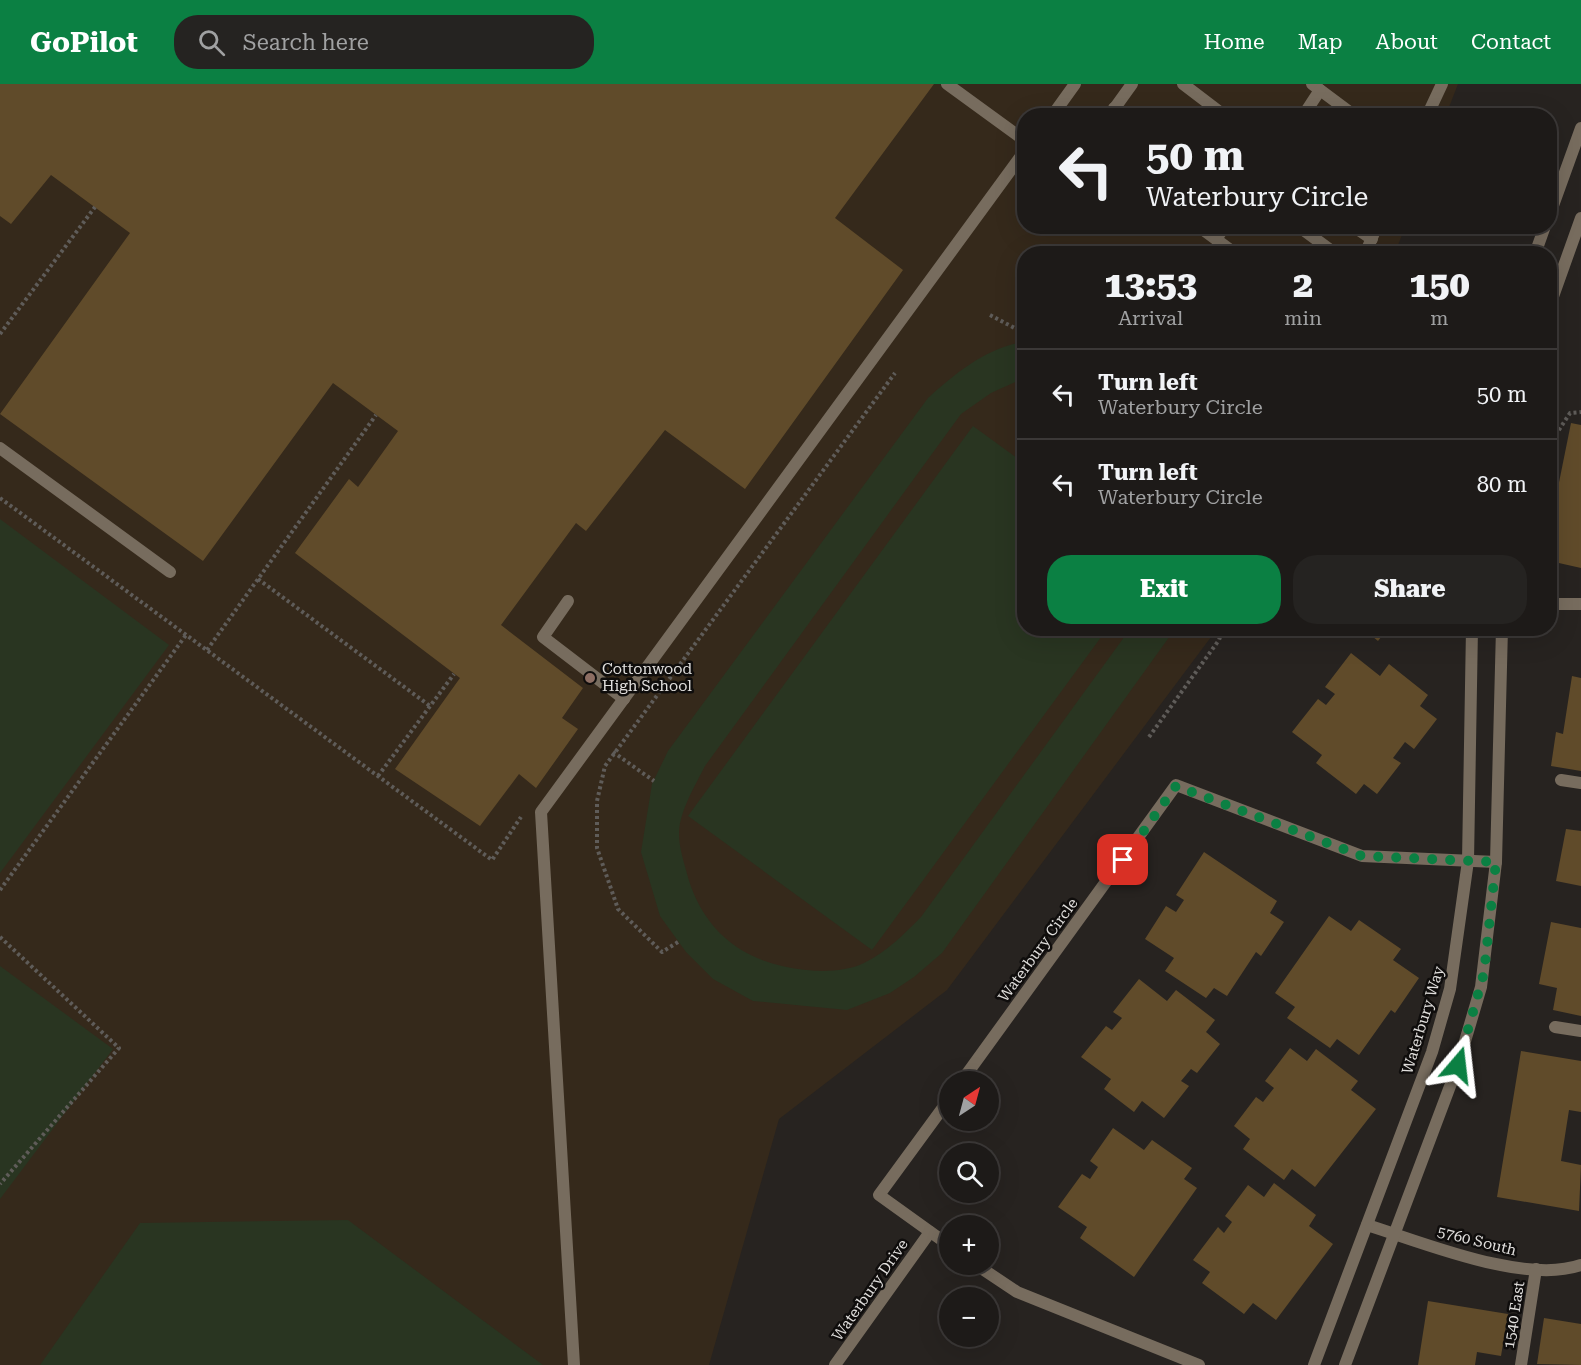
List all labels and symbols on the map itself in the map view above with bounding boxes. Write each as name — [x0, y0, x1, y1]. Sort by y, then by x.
place label: Cottonwood High School — [602, 660, 692, 695]
marker: Cottonwood High School — [583, 671, 597, 685]
pin — [1097, 834, 1148, 885]
street label: Waterbury Circle — [994, 895, 1082, 1005]
street label: Waterbury Way — [1398, 964, 1448, 1076]
position arrow — [1426, 1033, 1490, 1097]
north arrow — [939, 1071, 999, 1131]
street label: 5760 South — [1436, 1222, 1519, 1260]
street label: Waterbury Drive — [828, 1236, 912, 1344]
street label: 1540 East — [1500, 1280, 1528, 1350]

